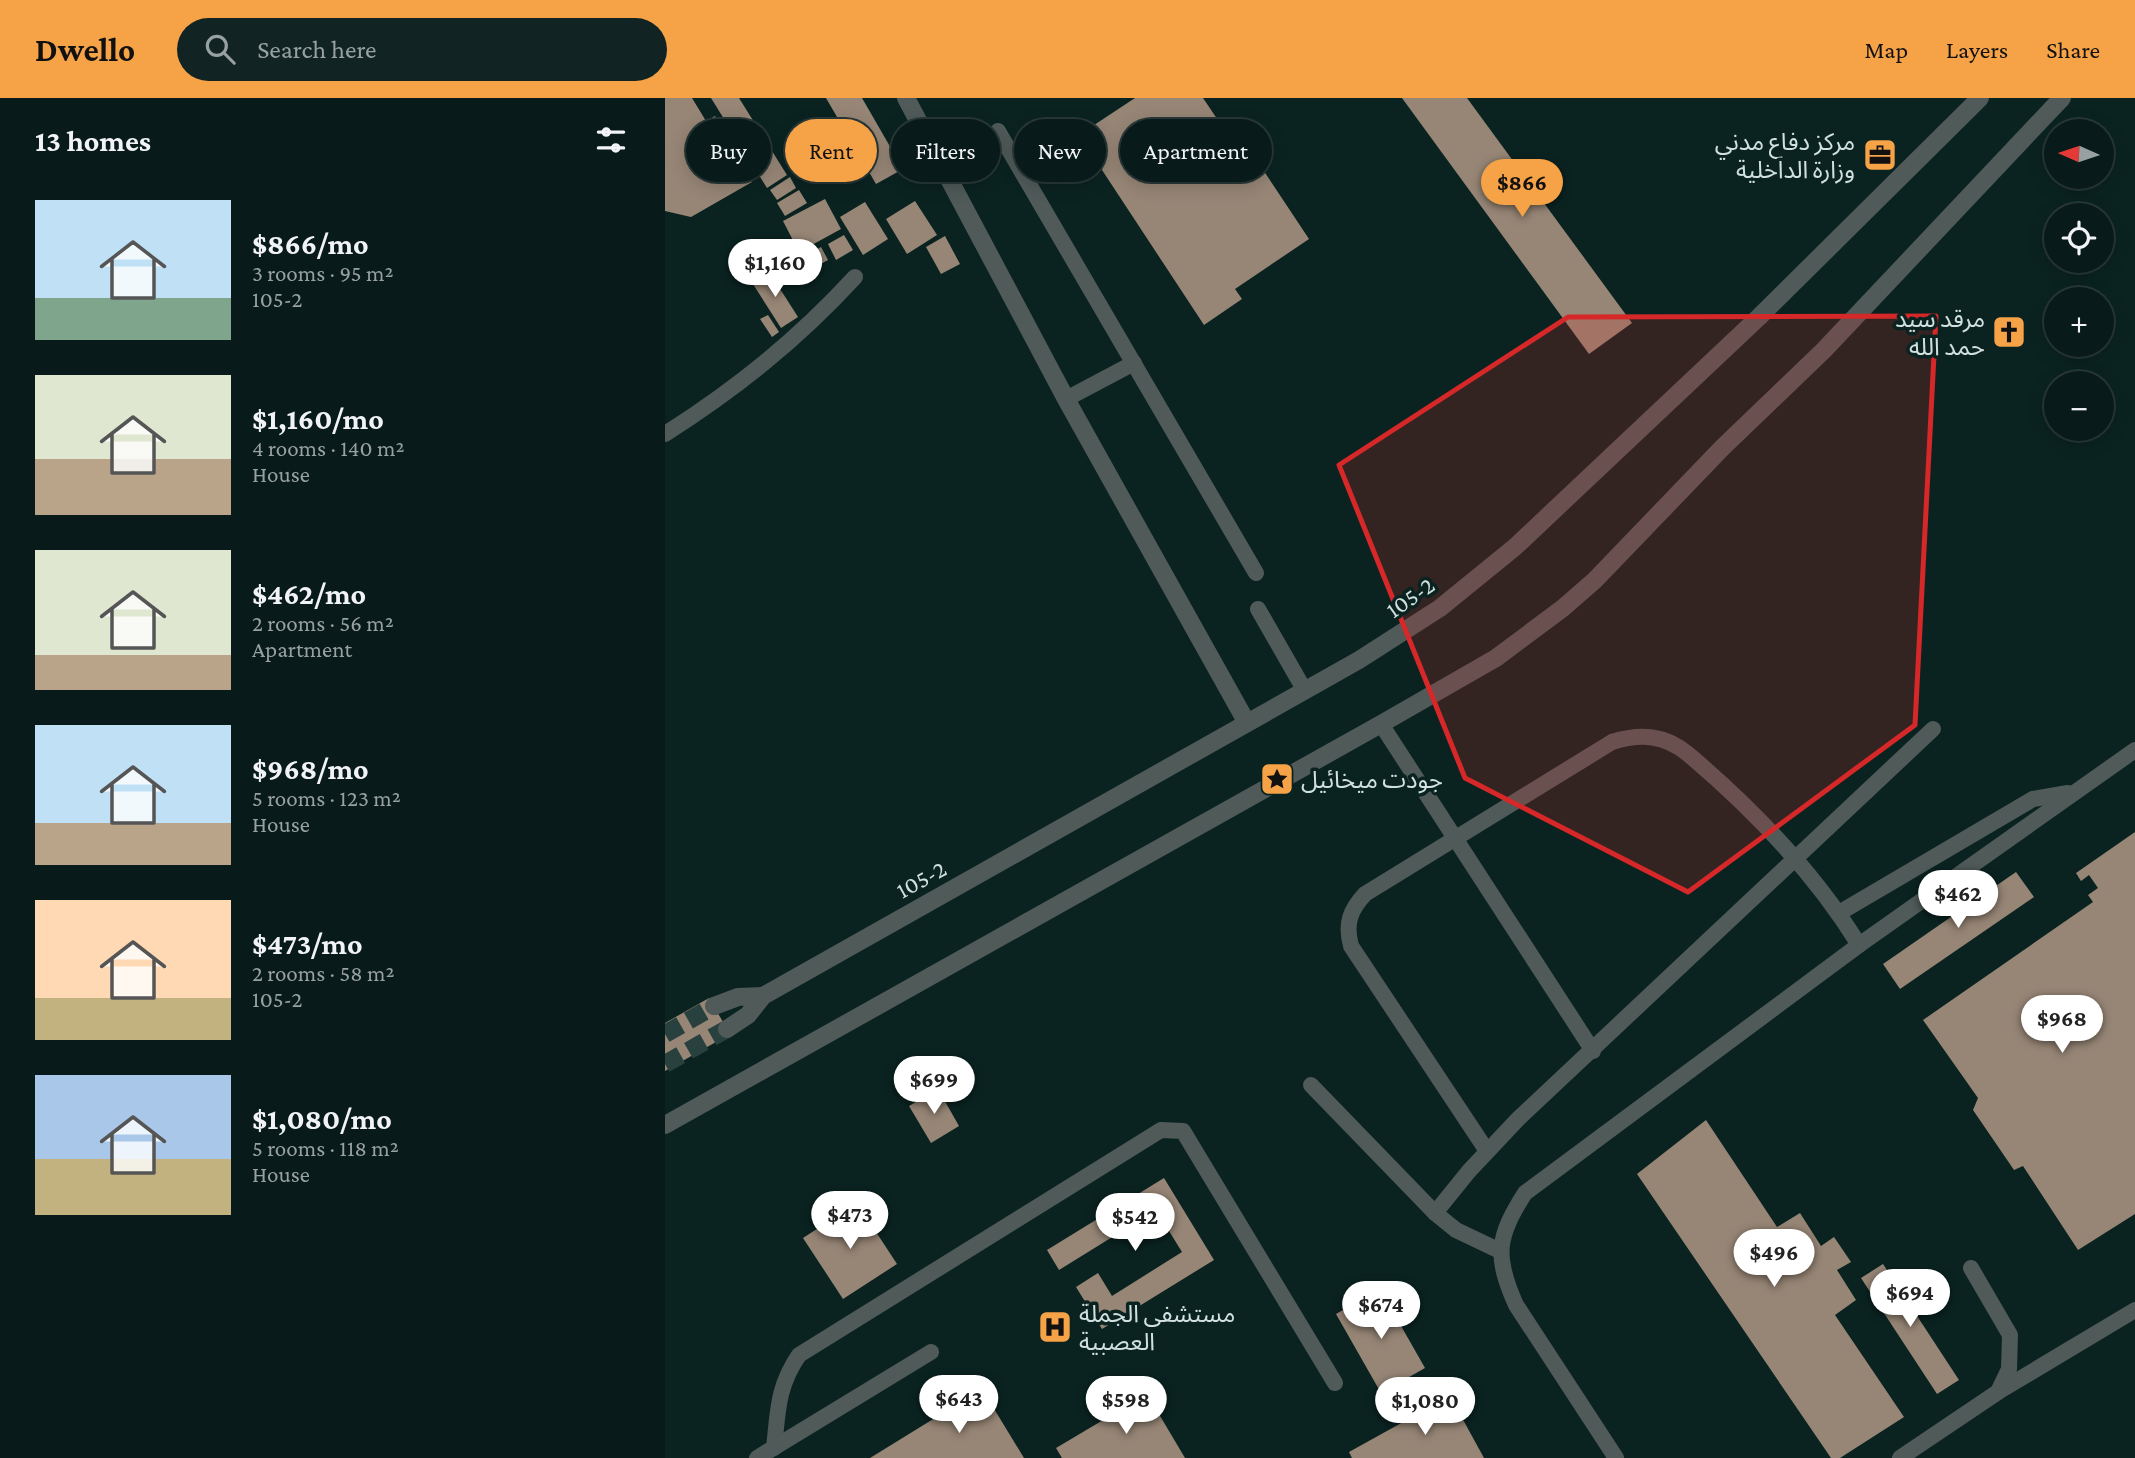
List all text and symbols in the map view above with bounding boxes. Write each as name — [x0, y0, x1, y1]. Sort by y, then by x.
search box — [177, 18, 667, 81]
icon: search — [201, 30, 239, 68]
text: Dwello — [35, 31, 135, 68]
text: Search here — [257, 35, 377, 64]
text: Map — [1864, 36, 1908, 63]
text: Layers — [1946, 36, 2008, 63]
text: Share — [2046, 36, 2100, 63]
chip: Buy — [686, 119, 771, 182]
chip: Rent — [785, 119, 877, 182]
chip: Filters — [891, 119, 1000, 182]
chip: New — [1014, 119, 1106, 182]
chip: Apartment — [1120, 119, 1272, 182]
north arrow — [2044, 119, 2114, 189]
map controls — [2044, 119, 2114, 441]
icon: filters — [592, 121, 630, 159]
text: 13 homes — [35, 124, 151, 157]
place label: مركز دفاع مدني وزارة الداخلية — [1715, 128, 1855, 184]
office icon: مركز دفاع مدني وزارة الداخلية — [1861, 136, 1899, 174]
pin: $866 — [1481, 159, 1563, 219]
text: $866 — [1497, 169, 1547, 195]
button: locate — [2044, 203, 2114, 273]
text: $866/mo — [252, 227, 369, 260]
icon: home — [91, 228, 175, 312]
pin: $1,160 — [718, 240, 832, 299]
text: $1,160 — [744, 249, 806, 275]
text: 3 rooms · 95 m² — [252, 260, 393, 286]
text: 105-2 — [252, 286, 303, 312]
button: + — [2044, 287, 2114, 357]
place label: مرقد سيد حمد الله — [1895, 305, 1985, 360]
church icon: مرقد سيد حمد الله — [1990, 313, 2028, 351]
button: − — [2044, 371, 2114, 441]
text: $1,160/mo — [252, 402, 384, 435]
icon: home — [91, 403, 175, 487]
text: 4 rooms · 140 m² — [252, 435, 404, 461]
text: House — [252, 461, 310, 487]
street label: 105-2 — [1381, 571, 1439, 623]
text: $462/mo — [252, 577, 366, 610]
icon: home — [91, 578, 175, 662]
text: 2 rooms · 56 m² — [252, 610, 394, 636]
text: Apartment — [252, 636, 352, 662]
text: $968/mo — [252, 752, 369, 785]
icon: home — [91, 753, 175, 837]
place icon: جودت ميخائيل — [1258, 760, 1296, 798]
place label: جودت ميخائيل — [1301, 766, 1443, 794]
text: 5 rooms · 123 m² — [252, 785, 401, 811]
text: House — [252, 811, 310, 837]
street label: 105-2 — [891, 854, 951, 904]
pin: $462 — [1917, 870, 1999, 930]
text: $462 — [1934, 880, 1982, 906]
text: $473/mo — [252, 927, 363, 960]
icon: home — [91, 928, 175, 1012]
text: 2 rooms · 58 m² — [252, 960, 394, 986]
text: 105-2 — [252, 986, 303, 1012]
pin: $968 — [2021, 996, 2103, 1055]
text: $968 — [2037, 1005, 2087, 1031]
pin: $699 — [893, 1056, 975, 1116]
text: $699 — [910, 1066, 958, 1092]
text: $1,080/mo — [252, 1102, 392, 1135]
icon: home — [91, 1103, 175, 1187]
text: 5 rooms · 118 m² — [252, 1135, 399, 1161]
text: House — [252, 1161, 310, 1187]
pin: $473 — [809, 1192, 891, 1251]
pin: $542 — [1094, 1194, 1176, 1253]
text: $473 — [827, 1201, 873, 1227]
text: $542 — [1112, 1203, 1158, 1229]
pin: $496 — [1733, 1230, 1815, 1289]
text: $496 — [1750, 1239, 1798, 1265]
pin: $694 — [1869, 1270, 1951, 1329]
text: $694 — [1886, 1279, 1934, 1305]
pin: $674 — [1340, 1282, 1422, 1341]
text: $674 — [1358, 1291, 1404, 1317]
place label: مستشفى الجملة العصبية — [1079, 1300, 1235, 1355]
hospital icon: مستشفى الجملة العصبية — [1036, 1308, 1074, 1346]
pin: $643 — [918, 1376, 1000, 1435]
pin: $598 — [1085, 1376, 1167, 1436]
pin: $1,080 — [1368, 1378, 1482, 1437]
text: $643 — [935, 1385, 983, 1411]
text: $598 — [1102, 1386, 1150, 1412]
text: $1,080 — [1391, 1387, 1459, 1413]

